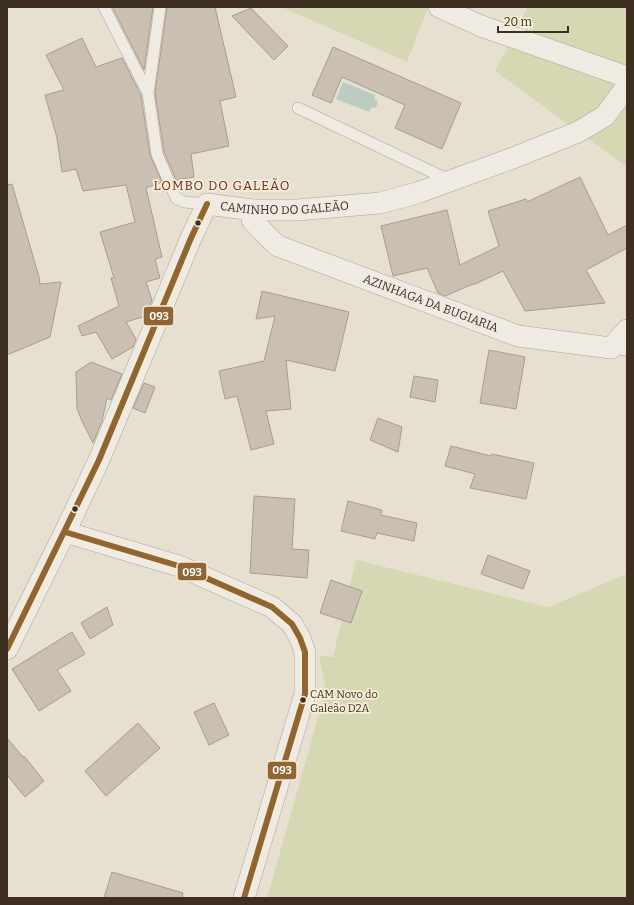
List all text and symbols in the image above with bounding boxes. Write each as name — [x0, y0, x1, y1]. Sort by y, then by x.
scale bar — [498, 8, 568, 34]
text: 20 m — [504, 15, 533, 29]
district label: LOMBO DO GALEÃO — [154, 178, 290, 193]
street label: CAMINHO DO GALEÃO — [219, 198, 349, 217]
unlabelled marker — [193, 218, 203, 228]
street label: AZINHAGA DA BUGIARIA — [361, 272, 501, 335]
line badge: 093 — [143, 306, 174, 326]
text: 093 — [149, 310, 169, 323]
unlabelled marker — [70, 504, 80, 514]
line badge: 093 — [177, 562, 207, 581]
text: 093 — [182, 566, 202, 579]
place label: CAM Novo do Galeão D2A — [310, 688, 378, 715]
marker: CAM Novo do Galeão D2A — [298, 695, 308, 705]
line badge: 093 — [267, 761, 297, 780]
text: 093 — [272, 764, 292, 777]

